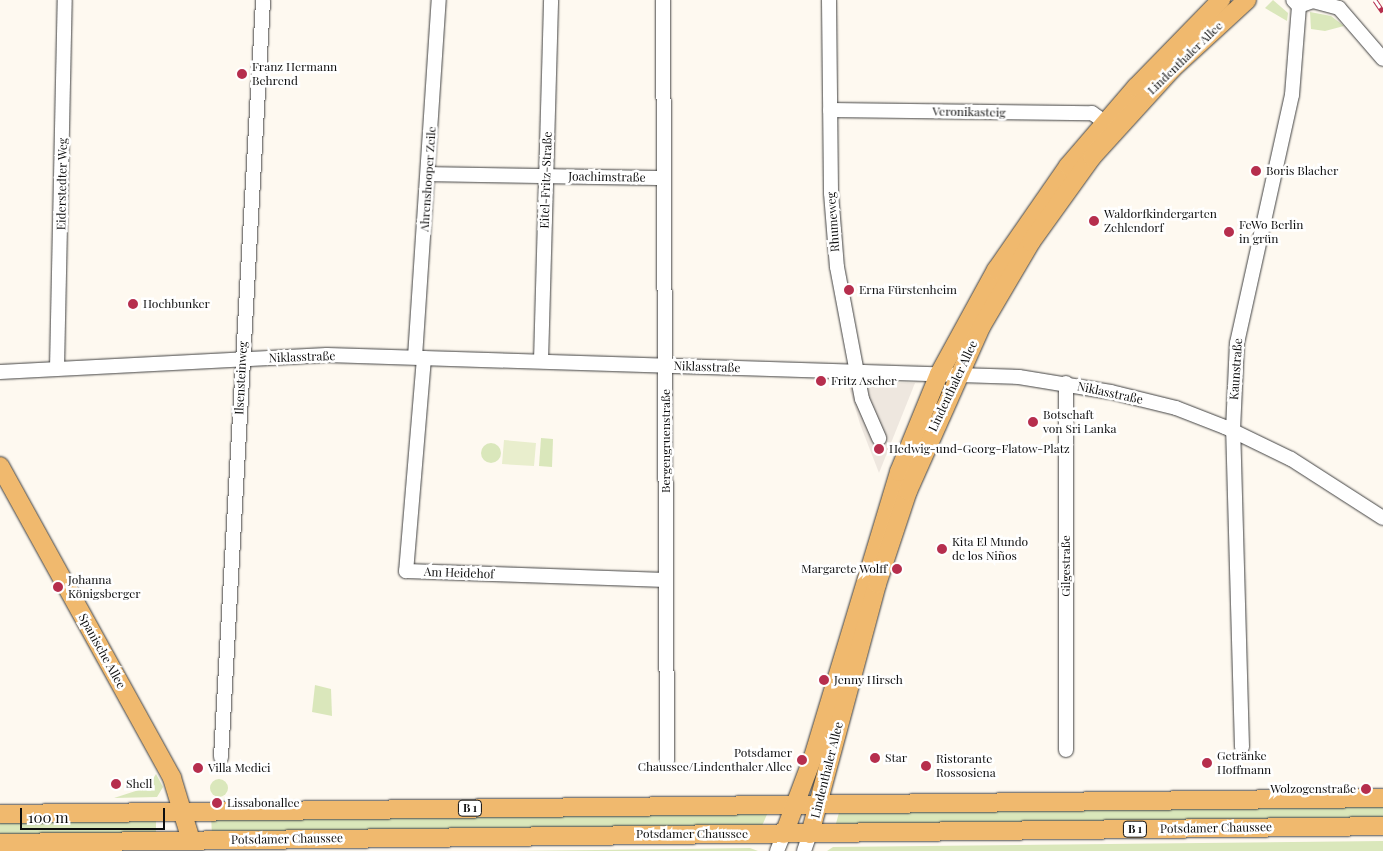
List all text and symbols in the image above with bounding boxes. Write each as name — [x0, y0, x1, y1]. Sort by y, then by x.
street label: Lindenthaler Allee — [1144, 18, 1226, 98]
place label: Franz Hermann Behrend — [252, 60, 337, 88]
marker: Franz Hermann Behrend — [236, 68, 248, 80]
street label: Veronikasteig — [932, 104, 1006, 120]
street label: Ahrenshooper Zeile — [417, 126, 439, 232]
street label: Eitel-Fritz-Straße — [537, 131, 555, 229]
street label: Eiderstedter Weg — [54, 137, 70, 231]
place label: Boris Blacher — [1266, 164, 1338, 178]
marker: Boris Blacher — [1250, 165, 1262, 177]
street label: Joachimstraße — [568, 169, 646, 185]
street label: Rhumeweg — [824, 192, 842, 252]
place label: Waldorfkindergarten Zehlendorf — [1104, 207, 1217, 235]
marker: Waldorfkindergarten Zehlendorf — [1088, 215, 1100, 227]
place label: FeWo Berlin in grün — [1239, 218, 1303, 246]
marker: FeWo Berlin in grün — [1223, 226, 1235, 238]
place label: Erna Fürstenheim — [859, 283, 957, 297]
marker: Erna Fürstenheim — [843, 284, 855, 296]
place label: Hochbunker — [143, 297, 210, 311]
marker: Hochbunker — [127, 298, 139, 310]
street label: Lindenthaler Allee — [925, 338, 981, 434]
street label: Kaunstraße — [1227, 338, 1245, 400]
street label: Ilsensteinweg — [232, 341, 250, 415]
street label: Niklasstraße — [268, 349, 336, 365]
street label: Niklasstraße — [673, 359, 741, 375]
place label: Fritz Ascher — [831, 374, 897, 388]
marker: Fritz Ascher — [815, 375, 827, 387]
street label: Niklasstraße — [1076, 379, 1144, 407]
street label: Bergengruenstraße — [659, 389, 673, 493]
place label: Botschaft von Sri Lanka — [1043, 408, 1116, 436]
marker: Botschaft von Sri Lanka — [1027, 416, 1039, 428]
place label: Hedwig-und-Georg-Flatow-Platz — [889, 442, 1070, 456]
marker: Hedwig-und-Georg-Flatow-Platz — [873, 443, 885, 455]
place label: Kita El Mundo de los Niños — [952, 535, 1028, 563]
street label: Gilgestraße — [1059, 535, 1073, 597]
marker: Kita El Mundo de los Niños — [936, 543, 948, 555]
place label: Margarete Wolff — [801, 562, 887, 576]
marker: Margarete Wolff — [891, 563, 903, 575]
street label: Am Heidehof — [424, 565, 494, 581]
place label: Johanna Königsberger — [68, 573, 141, 601]
marker: Johanna Königsberger — [52, 581, 64, 593]
street label: Spanische Allee — [75, 611, 129, 691]
place label: Jenny Hirsch — [834, 673, 903, 687]
marker: Jenny Hirsch — [818, 674, 830, 686]
street label: Lindenthaler Allee — [808, 720, 846, 820]
place label: Potsdamer Chaussee/Lindenthaler Allee — [637, 746, 792, 774]
place label: Getränke Hoffmann — [1217, 749, 1271, 777]
place label: Star — [885, 751, 907, 765]
marker: Star — [869, 752, 881, 764]
place label: Ristorante Rossosiena — [936, 752, 996, 780]
marker: Potsdamer Chaussee/Lindenthaler Allee — [796, 754, 808, 766]
marker: Getränke Hoffmann — [1201, 757, 1213, 769]
marker: Ristorante Rossosiena — [920, 760, 932, 772]
place label: Villa Medici — [208, 761, 271, 775]
marker: Villa Medici — [192, 762, 204, 774]
place label: Shell — [126, 777, 152, 791]
marker: Shell — [110, 778, 122, 790]
place label: Wolzogenstraße — [1270, 782, 1356, 796]
marker: Wolzogenstraße — [1360, 783, 1372, 795]
place label: Lissabonallee — [227, 796, 300, 810]
marker: Lissabonallee — [211, 797, 223, 809]
scale bar — [22, 798, 168, 830]
road number: B 1 — [458, 800, 482, 816]
text: 100 m — [28, 807, 69, 827]
street label: Potsdamer Chaussee — [1160, 820, 1272, 836]
road number: B 1 — [1122, 821, 1148, 838]
street label: Potsdamer Chaussee — [636, 827, 748, 841]
street label: Potsdamer Chaussee — [231, 831, 343, 847]

